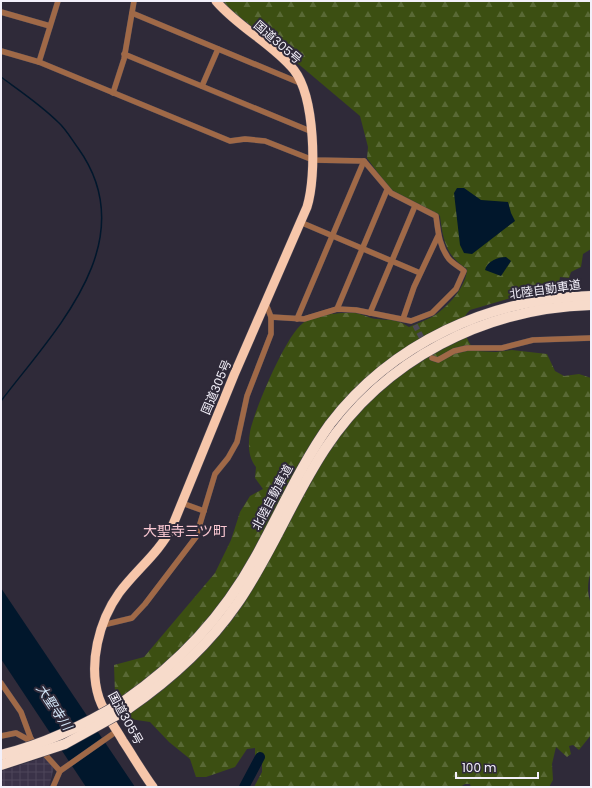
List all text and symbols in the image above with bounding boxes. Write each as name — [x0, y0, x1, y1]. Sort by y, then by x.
street label: 国道305号 — [250, 17, 306, 67]
street label: 北陸自動車道 — [508, 276, 582, 302]
street label: 国道305号 — [197, 357, 235, 417]
street label: 北陸自動車道 — [248, 461, 296, 533]
district label: 大聖寺三ツ町 — [143, 521, 227, 541]
water label: 大聖寺川 — [32, 680, 78, 736]
street label: 国道305号 — [104, 688, 148, 748]
scale bar — [456, 754, 538, 780]
text: 100 m — [462, 759, 496, 776]

